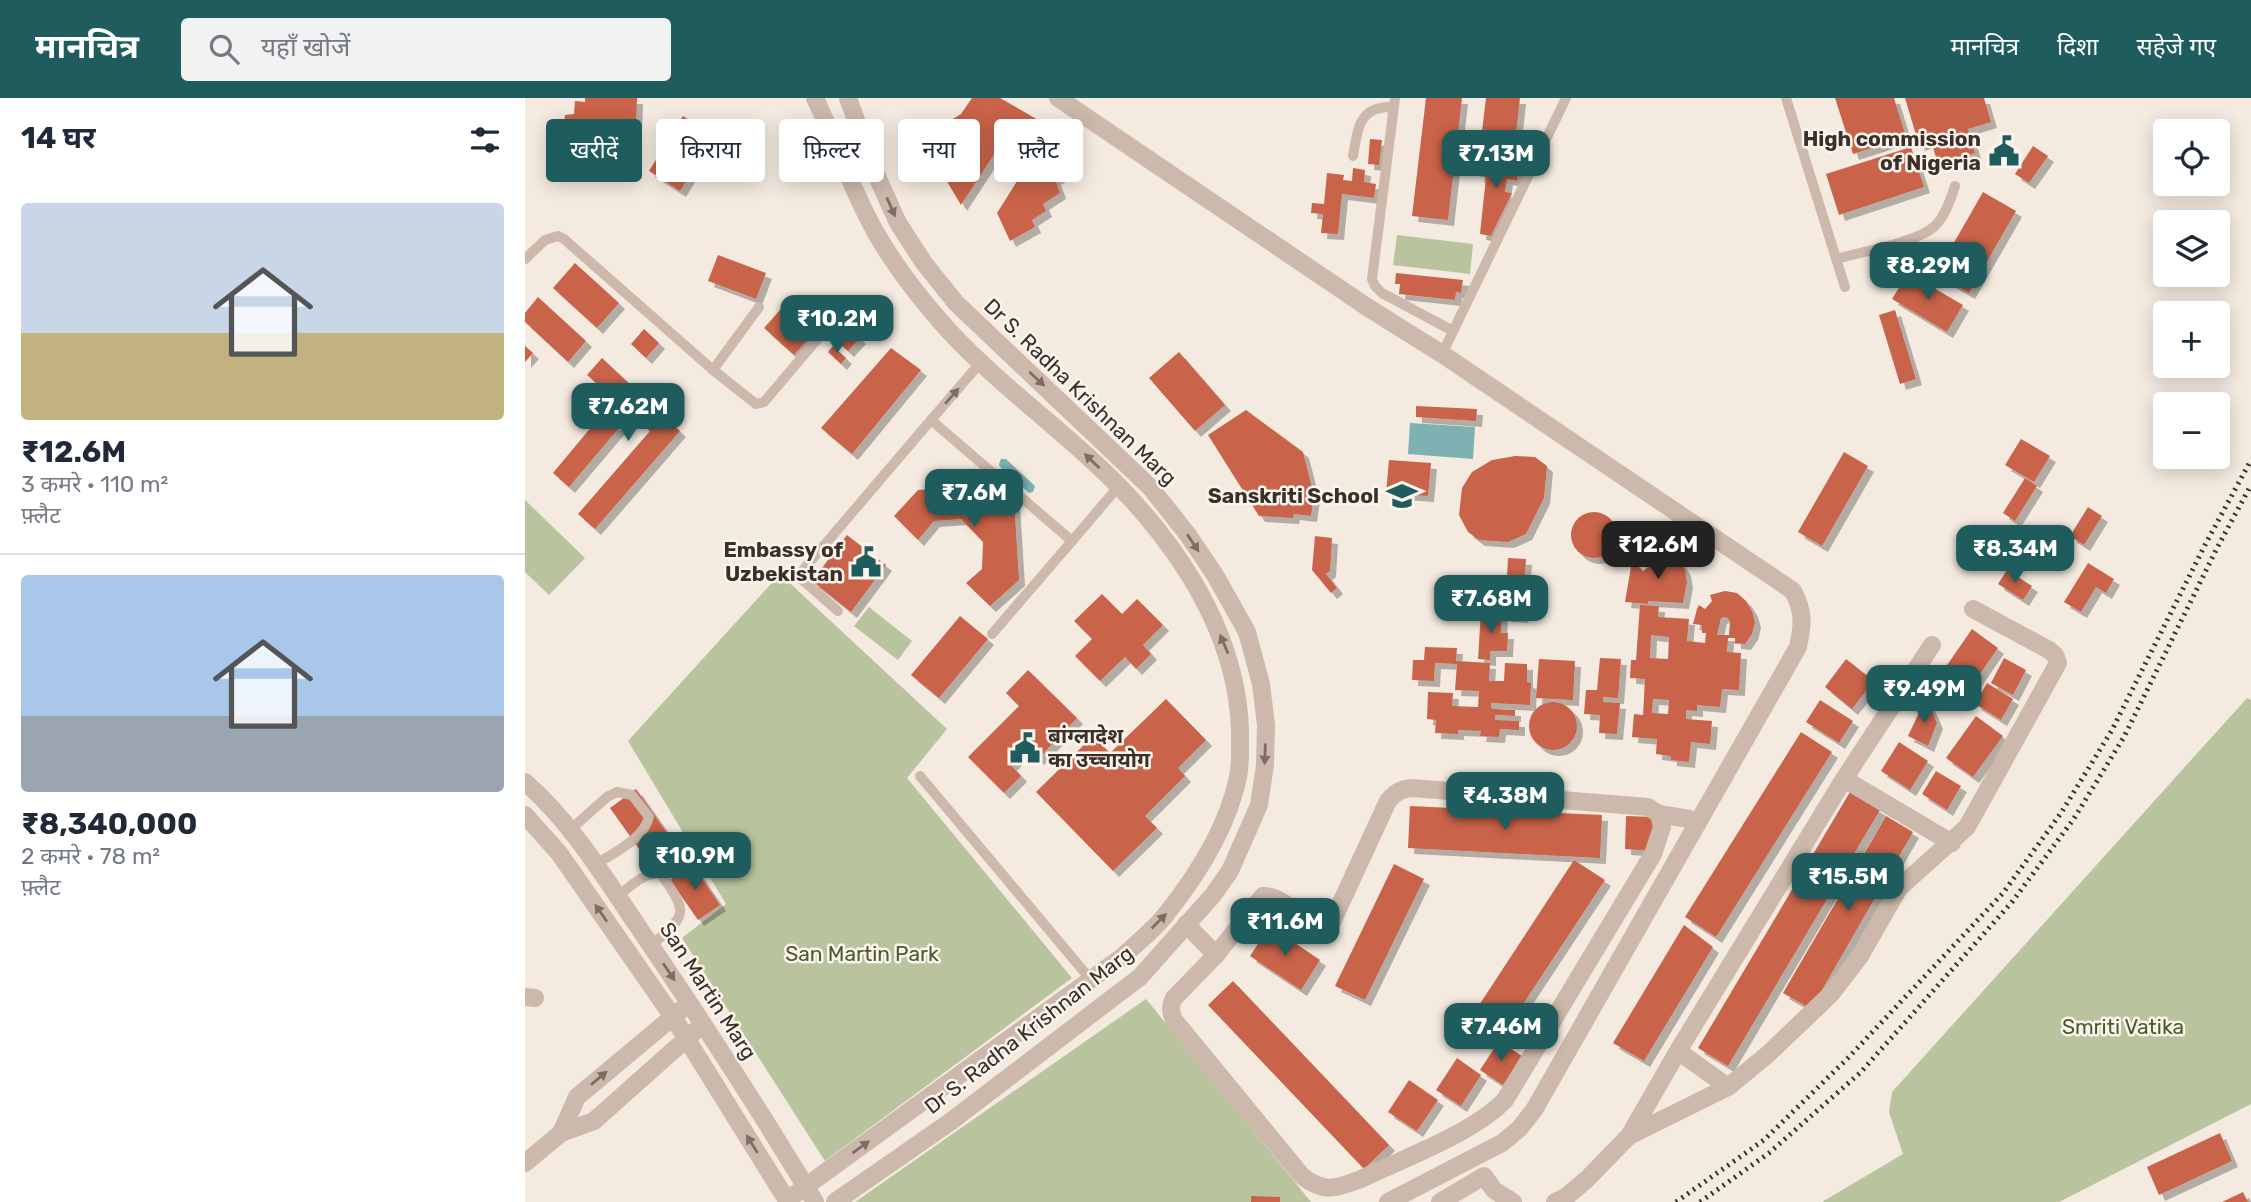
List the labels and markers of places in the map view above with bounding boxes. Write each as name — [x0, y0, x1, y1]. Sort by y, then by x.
place label: High commission of Nigeria — [1803, 126, 1981, 175]
pin: ₹7.13M — [1439, 130, 1553, 190]
public building icon: High commission of Nigeria — [1987, 134, 2021, 168]
pin: ₹8.29M — [1871, 242, 1985, 302]
pin: ₹10.2M — [780, 296, 894, 355]
pin: ₹7.62M — [571, 384, 685, 443]
pin: ₹7.6M — [925, 470, 1023, 529]
school or university icon: Sanskriti School — [1385, 479, 1419, 513]
place label: Sanskriti School — [1208, 483, 1379, 508]
pin: ₹12.6M — [1601, 522, 1715, 581]
pin: ₹8.34M — [1958, 526, 2072, 585]
place label: Embassy of Uzbekistan — [723, 537, 844, 586]
public building icon: Embassy of Uzbekistan — [849, 545, 883, 579]
pin: ₹7.68M — [1434, 575, 1548, 635]
pin: ₹9.49M — [1867, 666, 1981, 725]
place label: बांग्लादेश का उच्चायोग — [1048, 723, 1151, 772]
public building icon: बांग्लादेश का उच्चायोग — [1008, 731, 1042, 765]
pin: ₹4.38M — [1448, 772, 1562, 832]
pin: ₹10.9M — [638, 832, 752, 892]
pin: ₹15.5M — [1791, 854, 1905, 913]
pin: ₹11.6M — [1228, 898, 1342, 958]
pin: ₹7.46M — [1444, 1004, 1558, 1063]

